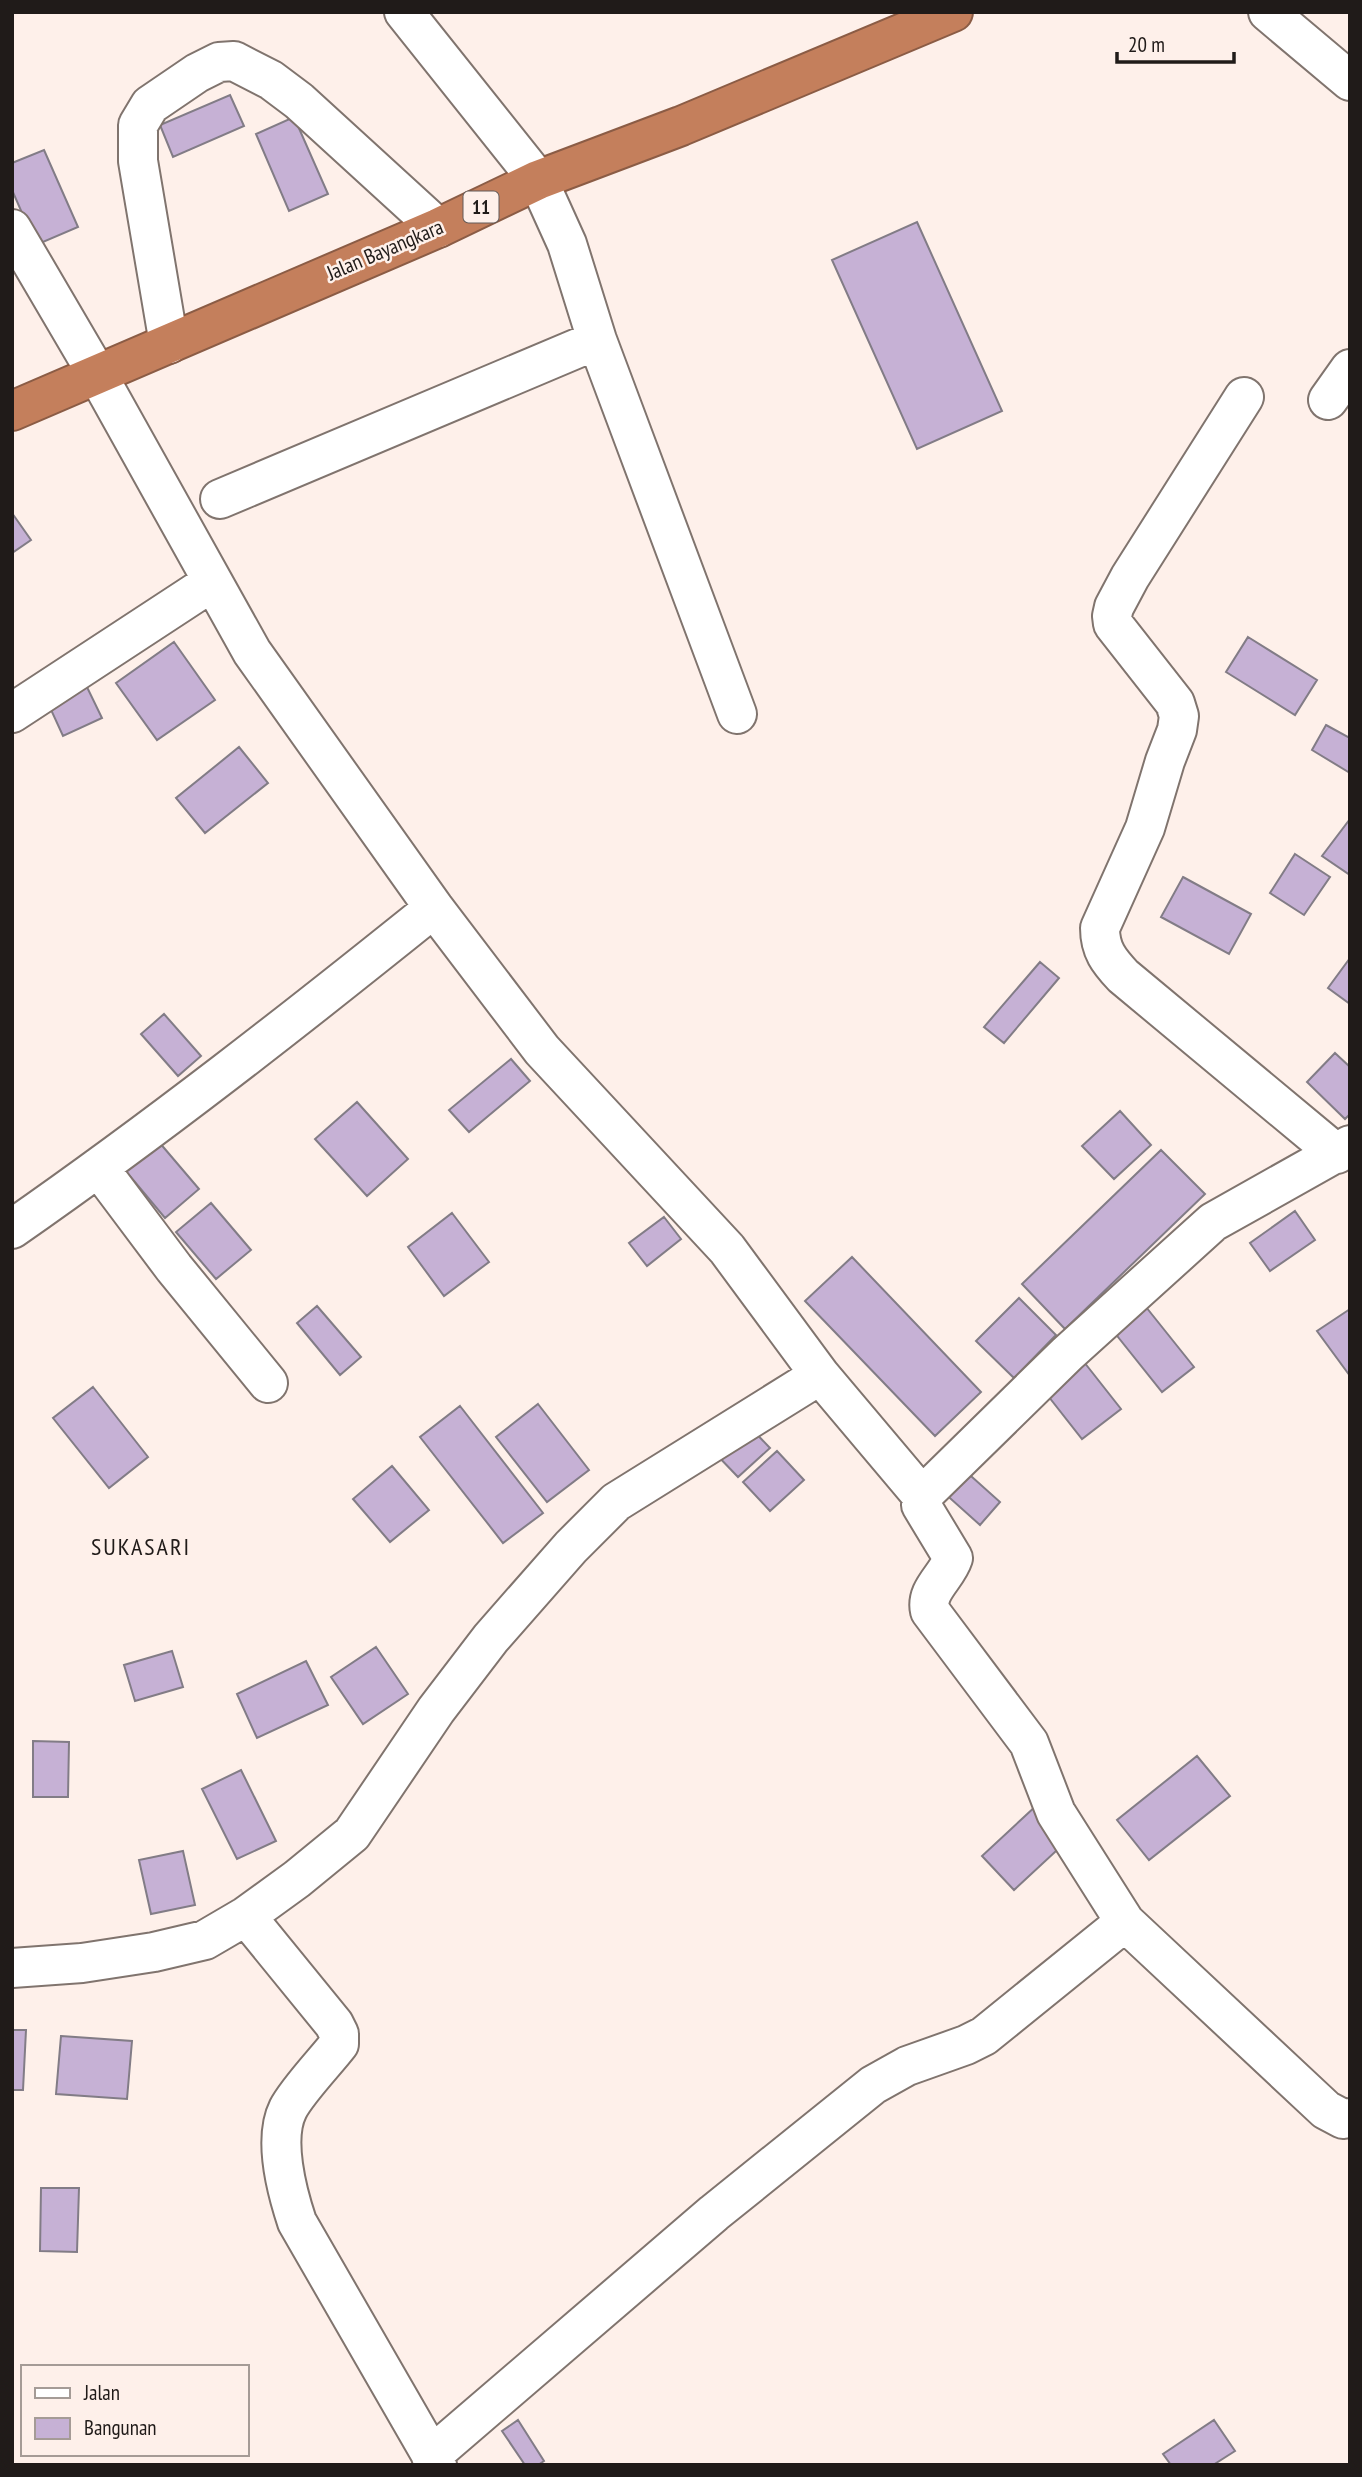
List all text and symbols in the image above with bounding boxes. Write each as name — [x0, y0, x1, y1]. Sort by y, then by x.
scale bar — [1117, 21, 1234, 65]
text: 20 m — [1128, 31, 1165, 58]
road number: 11 — [463, 192, 498, 223]
street label: Jalan Bayangkara — [322, 213, 447, 287]
district label: SUKASARI — [91, 1531, 191, 1562]
legend — [21, 2365, 248, 2456]
text: Jalan — [83, 2379, 120, 2406]
text: Bangunan — [84, 2414, 157, 2441]

